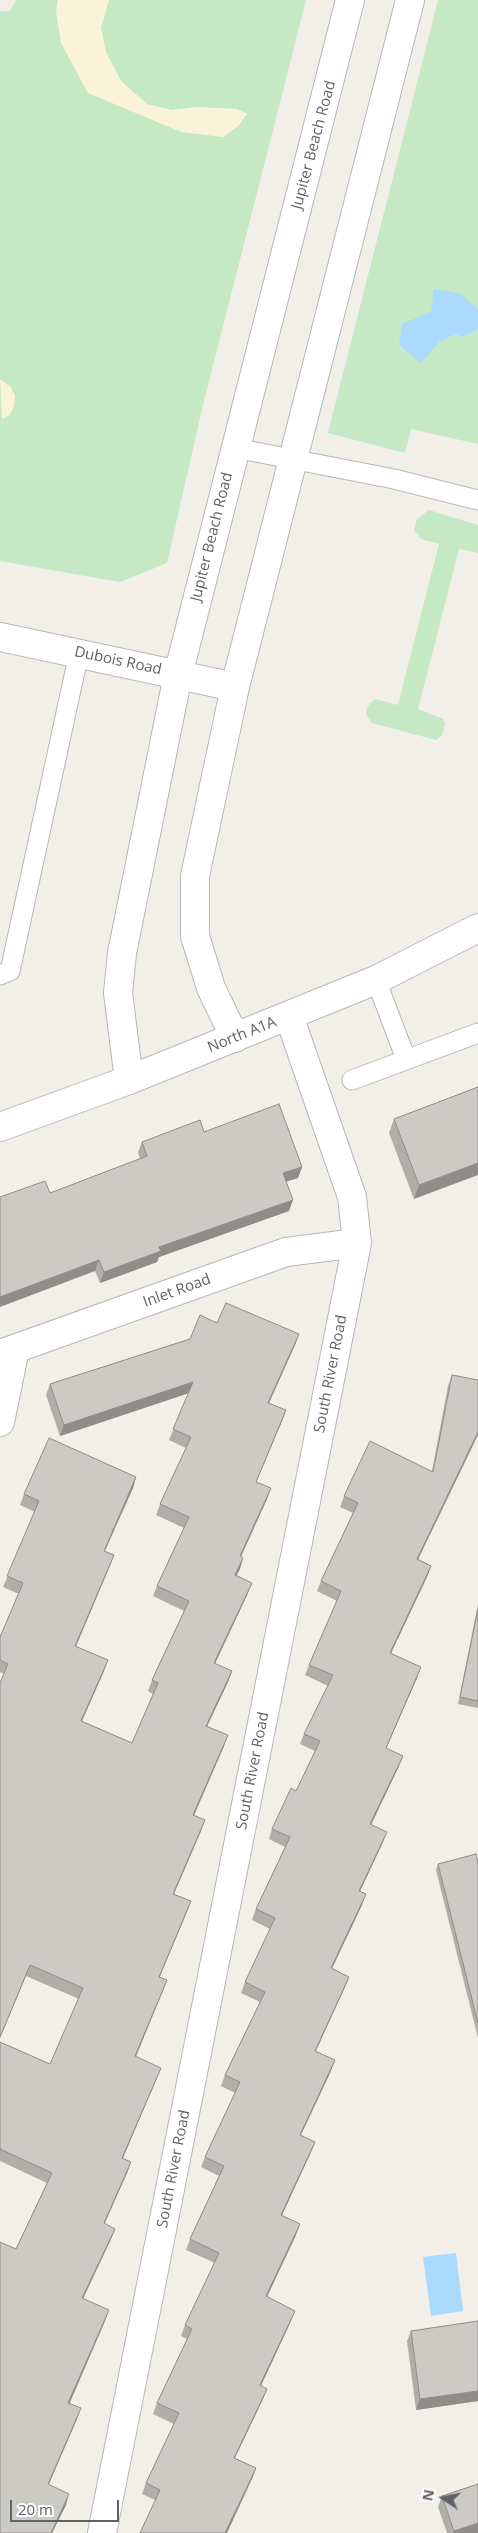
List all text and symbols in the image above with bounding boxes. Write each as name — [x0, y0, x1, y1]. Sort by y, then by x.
street label: Jupiter Beach Road — [288, 79, 340, 211]
street label: Jupiter Beach Road — [187, 471, 237, 603]
street label: Dubois Road — [73, 643, 163, 679]
street label: North A1A — [205, 1013, 279, 1057]
street label: Inlet Road — [141, 1270, 213, 1312]
street label: South River Road — [311, 1314, 351, 1434]
street label: South River Road — [233, 1711, 273, 1831]
street label: South River Road — [154, 2109, 194, 2229]
north arrow — [418, 2473, 468, 2523]
text: N — [417, 2488, 438, 2502]
scale bar — [12, 2490, 121, 2522]
text: 20 m — [18, 2499, 53, 2519]

